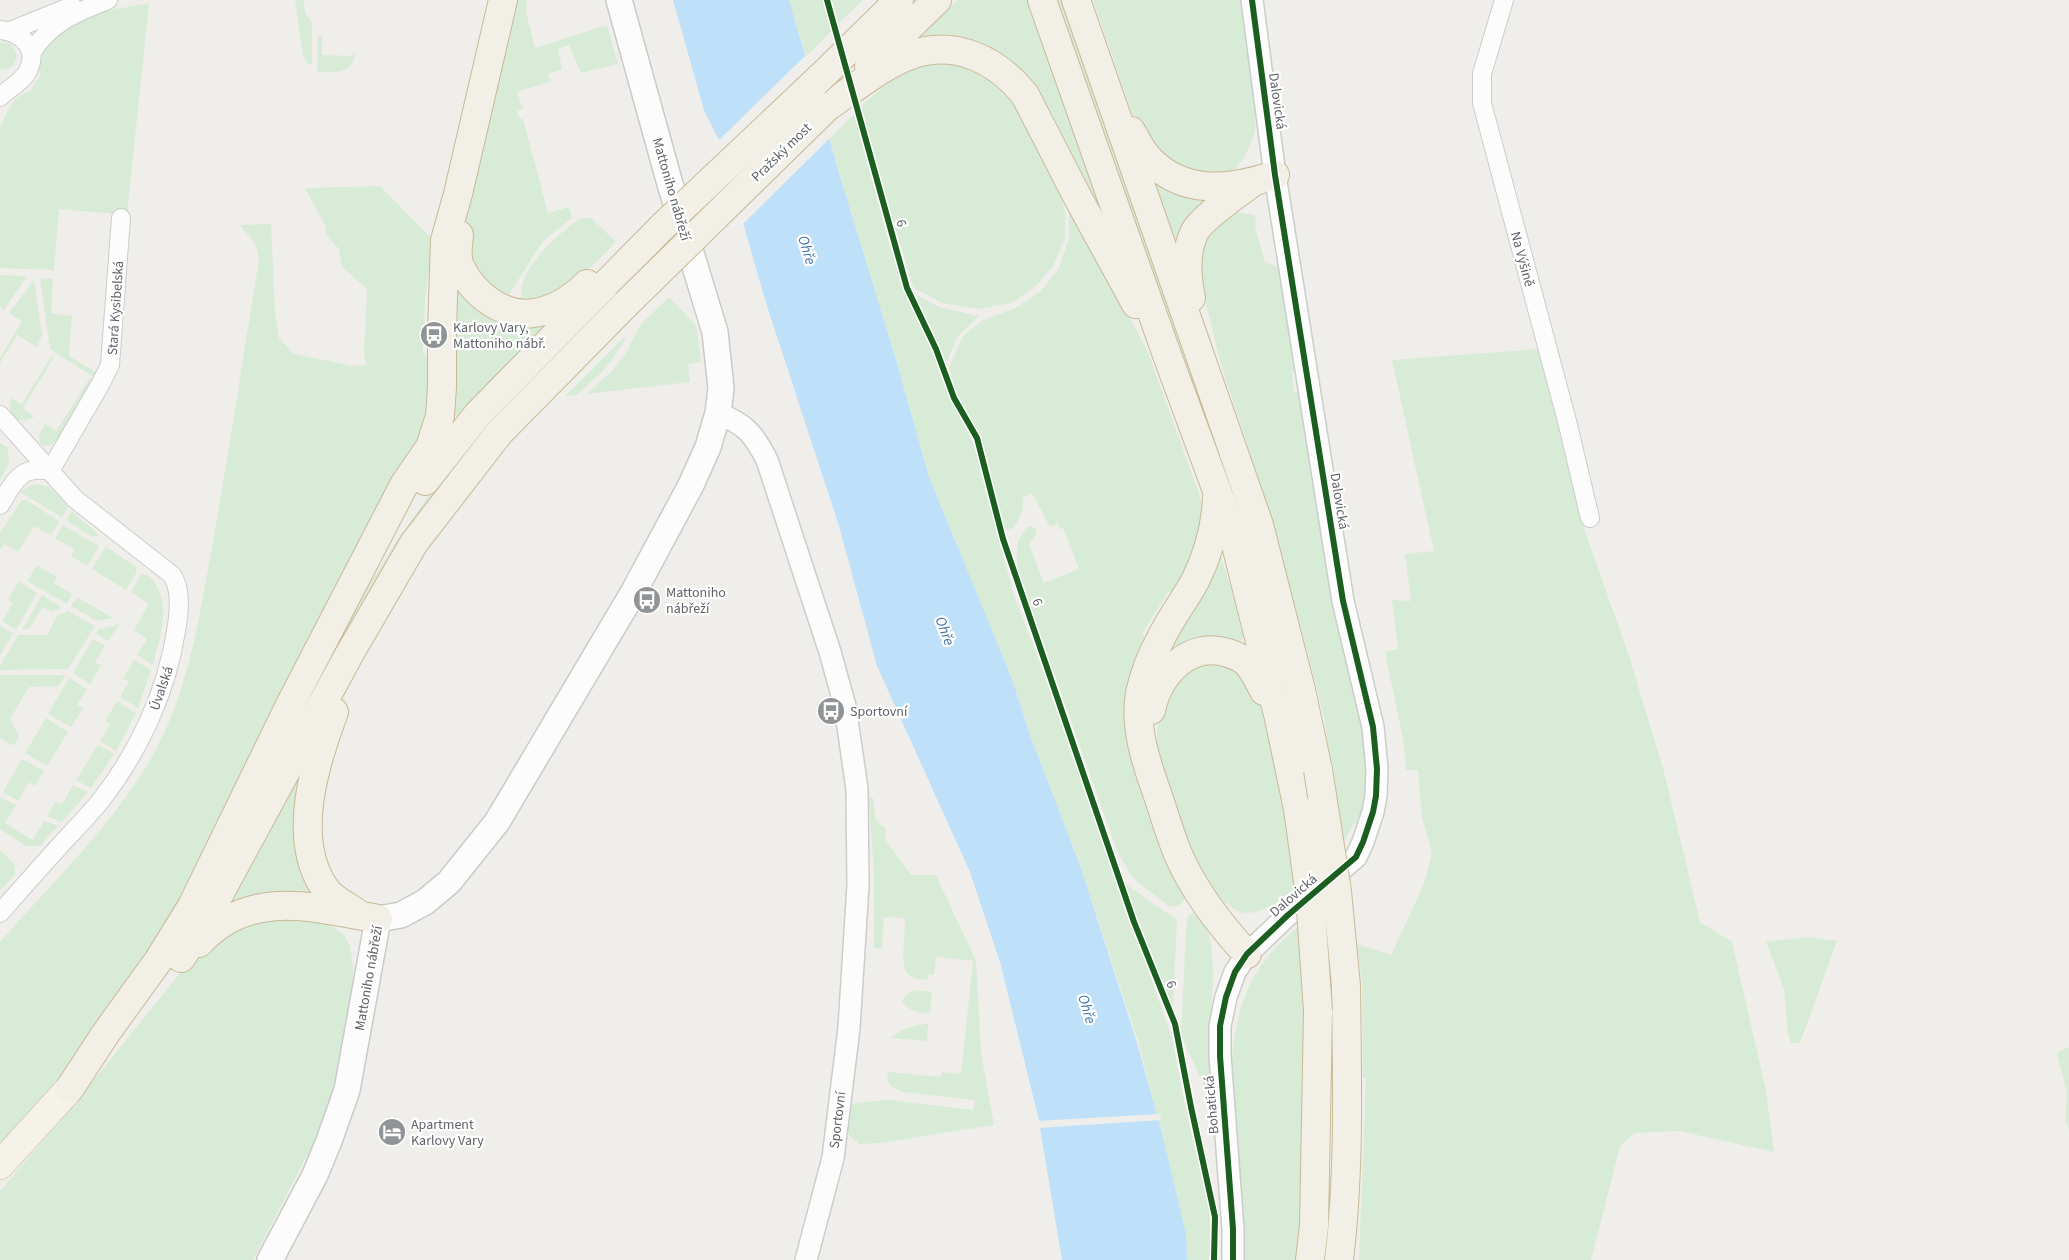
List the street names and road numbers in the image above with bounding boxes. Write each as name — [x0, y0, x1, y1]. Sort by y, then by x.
street label: Dalovická — [1263, 72, 1291, 131]
street label: Pražský most — [747, 119, 817, 187]
street label: Mattoniho nábřeží — [647, 135, 695, 244]
street label: 6 — [890, 217, 912, 229]
street label: Na Výšině — [1505, 229, 1539, 289]
street label: Stará Kysibelská — [103, 260, 129, 356]
street label: Dalovická — [1325, 471, 1353, 531]
street label: 6 — [1026, 596, 1048, 609]
street label: Úvalská — [145, 663, 179, 713]
street label: Dalovická — [1266, 870, 1322, 922]
street label: Mattoniho nábřeží — [350, 924, 388, 1032]
street label: 6 — [1160, 977, 1182, 991]
street label: Bohatická — [1199, 1075, 1225, 1135]
street label: Sportovní — [825, 1090, 851, 1150]

